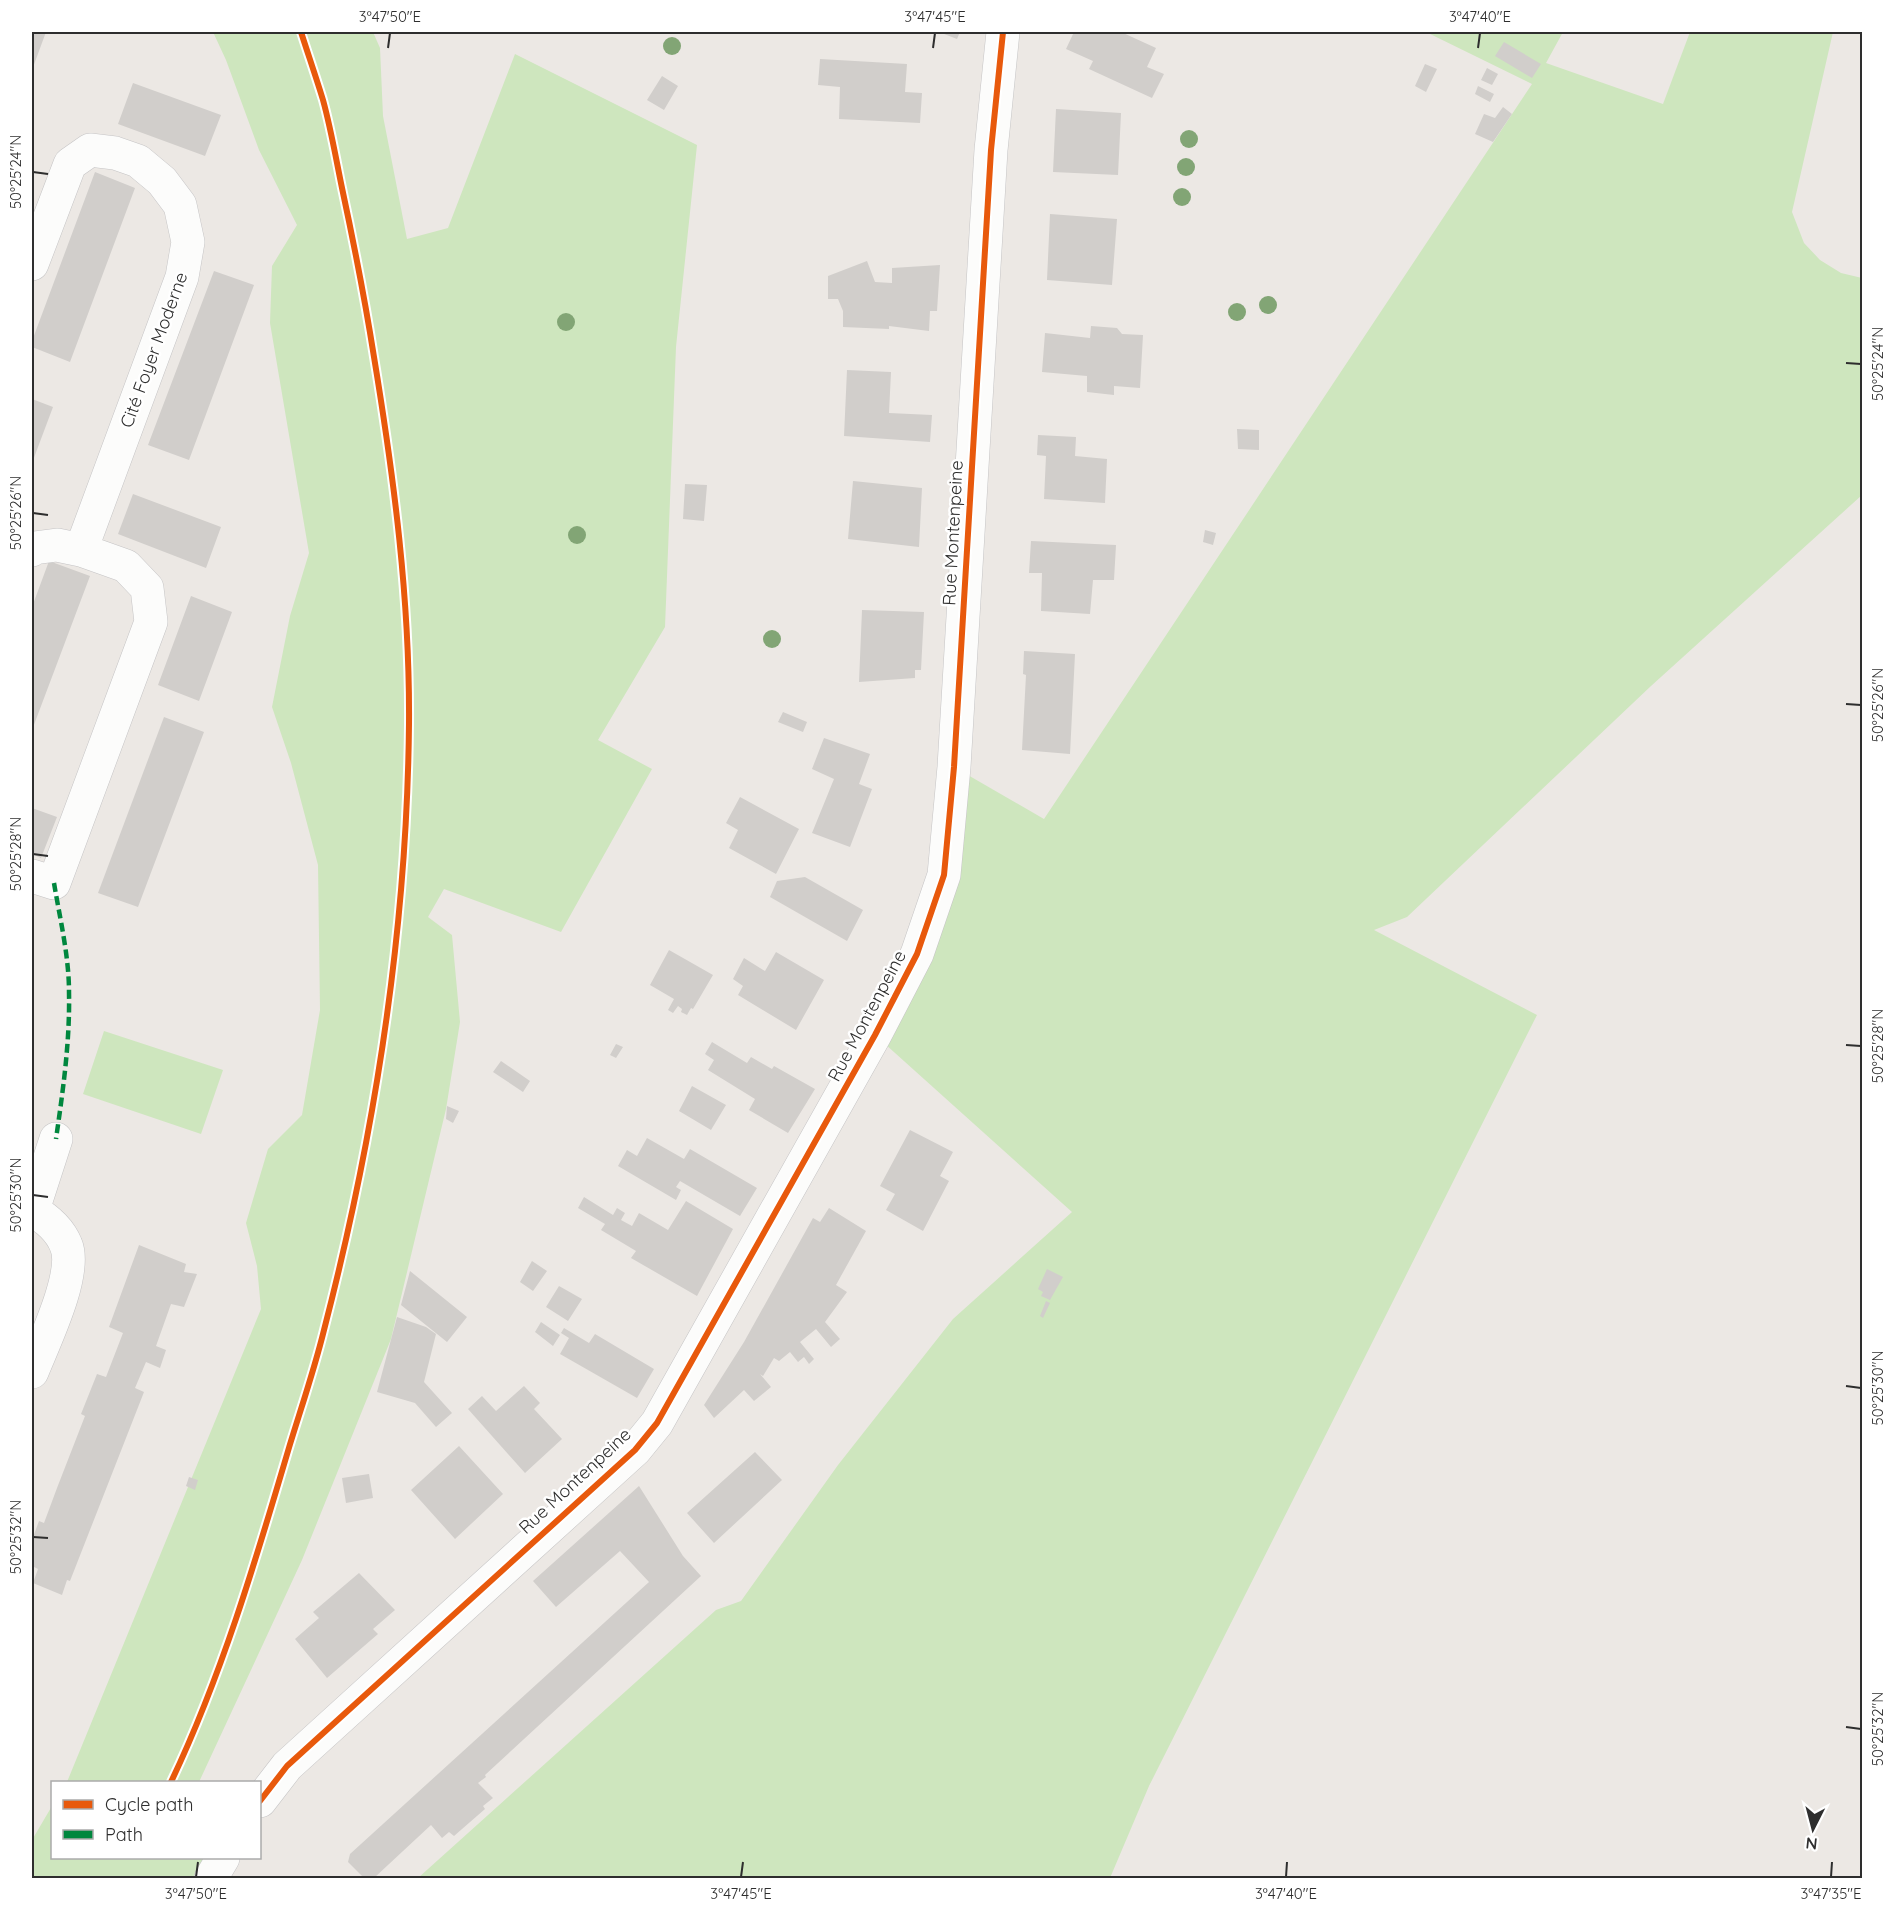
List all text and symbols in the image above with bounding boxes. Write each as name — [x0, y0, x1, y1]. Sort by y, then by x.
text: 3°47'50"E — [359, 7, 421, 26]
text: 3°47'45"E — [904, 7, 966, 26]
text: 3°47'40"E — [1449, 7, 1511, 26]
text: 50°25'24"N — [6, 135, 25, 209]
street label: Cité Foyer Moderne — [115, 269, 192, 431]
text: 50°25'24"N — [1868, 327, 1887, 401]
street label: Rue Montenpeine — [937, 460, 968, 606]
text: 50°25'26"N — [6, 476, 25, 550]
text: 50°25'26"N — [1868, 668, 1887, 742]
text: 50°25'28"N — [6, 817, 25, 891]
street label: Rue Montenpeine — [822, 946, 911, 1085]
text: 50°25'28"N — [1868, 1009, 1887, 1083]
text: 50°25'30"N — [6, 1158, 25, 1232]
text: 50°25'30"N — [1868, 1351, 1887, 1425]
street label: Rue Montenpeine — [514, 1423, 636, 1539]
text: 50°25'32"N — [6, 1500, 25, 1574]
text: 50°25'32"N — [1868, 1692, 1887, 1766]
legend — [51, 1781, 261, 1859]
text: Cycle path — [105, 1793, 193, 1816]
north arrow — [1783, 1799, 1843, 1859]
text: Path — [105, 1823, 143, 1846]
text: N — [1805, 1833, 1818, 1854]
text: 3°47'50"E — [165, 1884, 227, 1903]
text: 3°47'45"E — [710, 1884, 772, 1903]
text: 3°47'40"E — [1255, 1884, 1317, 1903]
text: 3°47'35"E — [1800, 1884, 1862, 1903]

